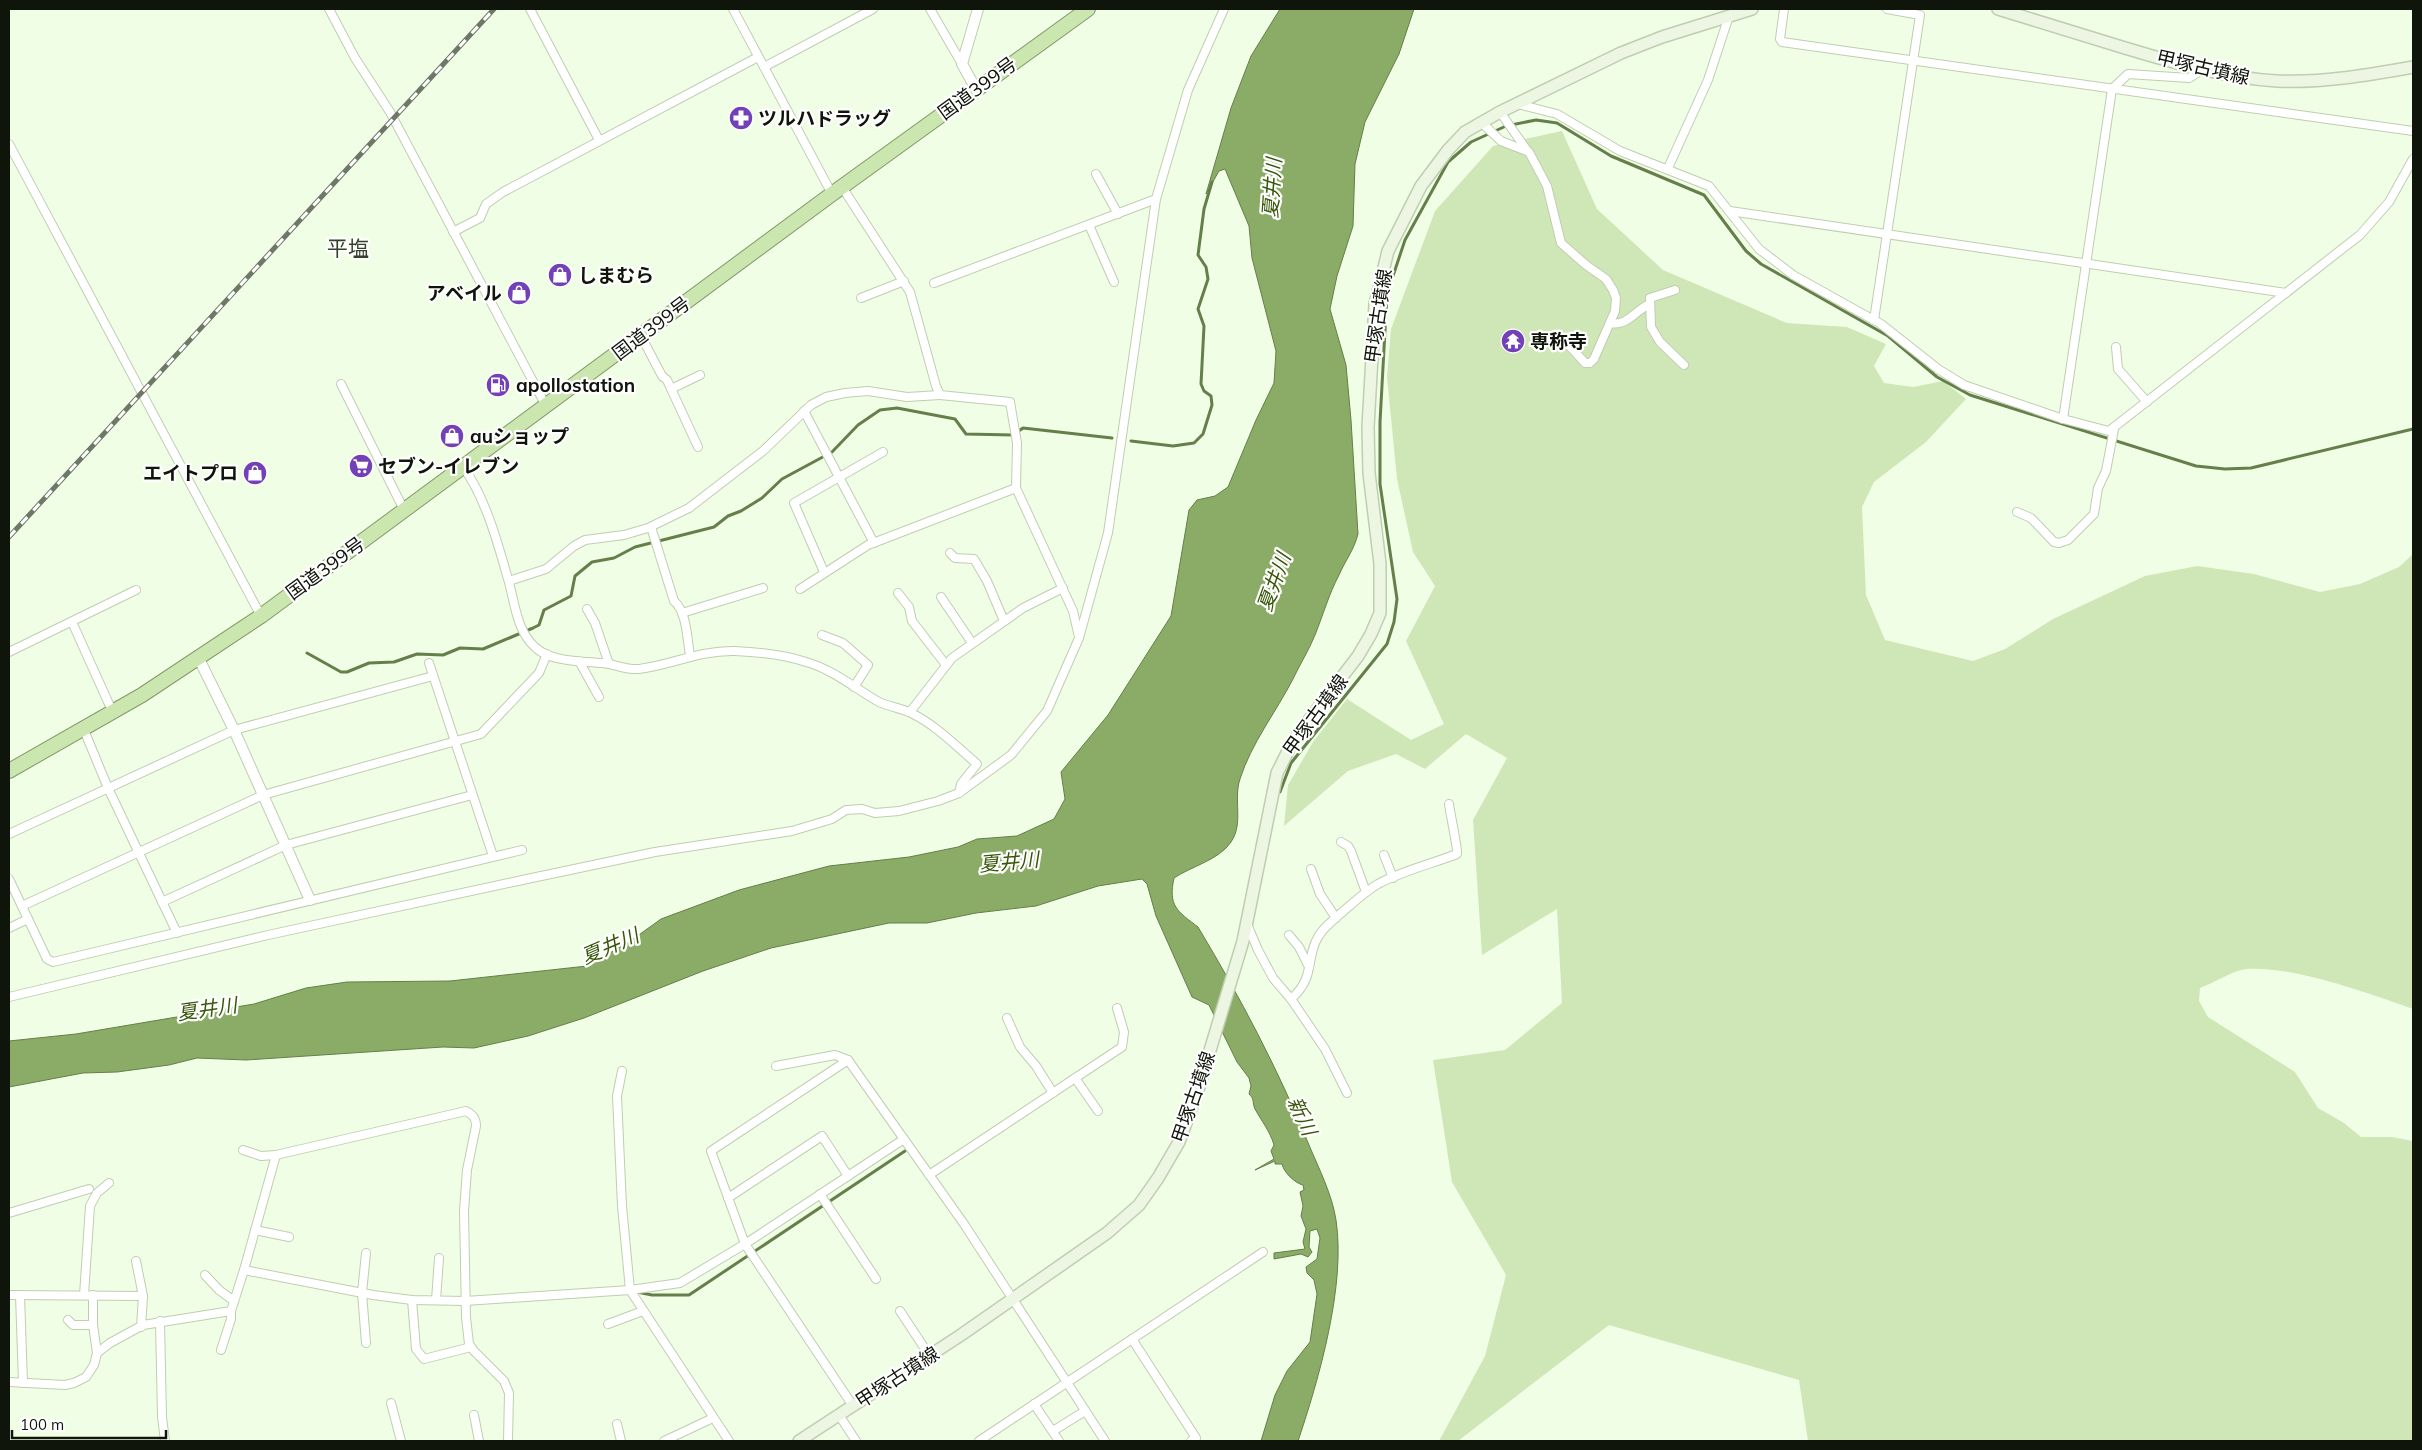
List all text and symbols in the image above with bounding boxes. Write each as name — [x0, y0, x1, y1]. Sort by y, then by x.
street label: 甲塚古墳線 — [2154, 45, 2252, 89]
street label: 国道399号 — [933, 51, 1021, 125]
pharmacy icon: ツルハドラッグ — [728, 105, 754, 131]
place label: ツルハドラッグ — [758, 106, 891, 130]
water label: 夏井川 — [1257, 155, 1286, 219]
district label: 平塩 — [327, 235, 369, 261]
shop icon: しまむら — [547, 262, 573, 288]
place label: しまむら — [578, 263, 654, 287]
street label: 甲塚古墳線 — [1360, 267, 1396, 365]
shop icon: アベイル — [506, 280, 532, 306]
place label: アベイル — [426, 281, 502, 305]
street label: 国道399号 — [607, 291, 695, 365]
temple icon: 専称寺 — [1500, 328, 1526, 354]
place label: 専称寺 — [1530, 329, 1587, 353]
fuel station icon: apollostation — [485, 372, 511, 398]
place label: apollostation — [516, 373, 635, 397]
shop icon: auショップ — [439, 423, 465, 449]
place label: auショップ — [470, 424, 569, 448]
supermarket icon: セブン-イレブン — [348, 453, 374, 479]
place label: セブン-イレブン — [378, 454, 519, 478]
shop icon: エイトプロ — [242, 460, 268, 486]
place label: エイトプロ — [143, 461, 238, 485]
street label: 国道399号 — [281, 531, 369, 605]
water label: 夏井川 — [1252, 547, 1296, 614]
street label: 甲塚古墳線 — [1277, 670, 1353, 760]
water label: 夏井川 — [978, 846, 1042, 877]
water label: 夏井川 — [577, 922, 644, 969]
water label: 夏井川 — [175, 992, 240, 1025]
street label: 甲塚古墳線 — [1166, 1048, 1220, 1146]
water label: 新川 — [1283, 1092, 1323, 1141]
street label: 甲塚古墳線 — [851, 1341, 943, 1413]
scale bar — [12, 1408, 166, 1440]
text: 100 m — [20, 1415, 64, 1434]

